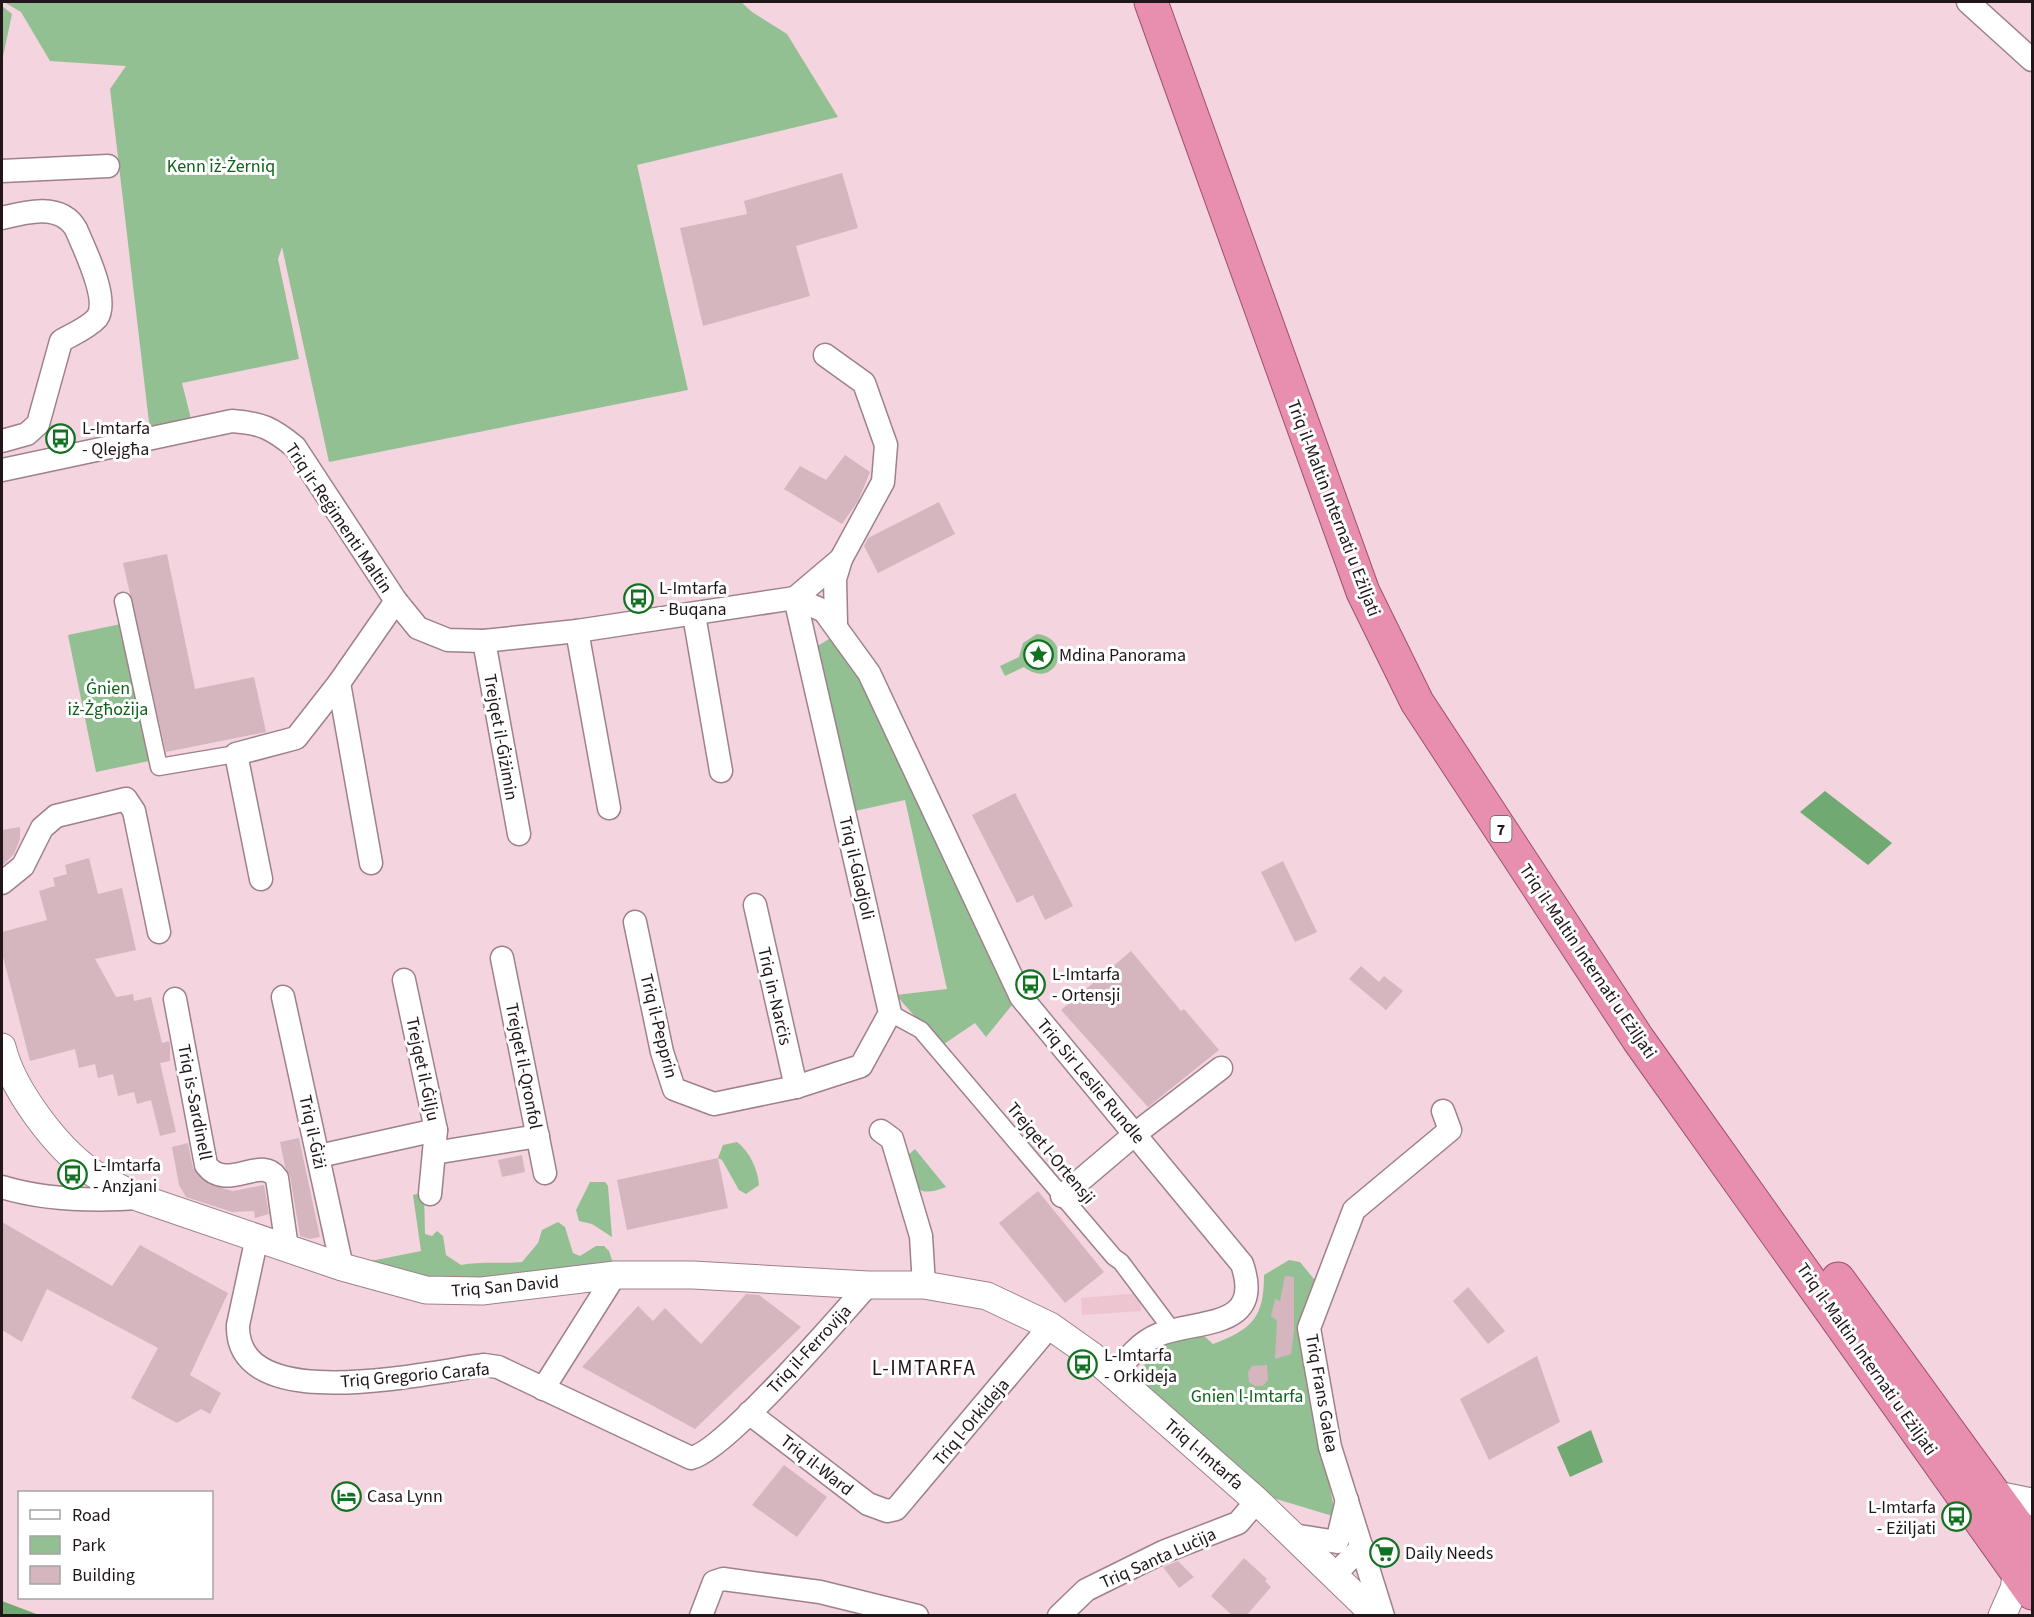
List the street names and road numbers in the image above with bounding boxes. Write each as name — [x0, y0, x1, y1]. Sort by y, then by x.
street label: Triq il-Maltin Internati u Eżiljati — [1281, 396, 1386, 620]
street label: Triq ir-Reġimenti Maltin — [279, 438, 398, 598]
street label: Trejqet il-Ġiżimin — [477, 672, 524, 802]
street label: Triq il-Gladjoli — [832, 814, 881, 922]
road number: 7 — [1490, 816, 1512, 842]
street label: Triq il-Maltin Internati u Eżiljati — [1513, 859, 1662, 1064]
street label: Triq in-Narċis — [751, 945, 798, 1048]
street label: Triq il-Pepprin — [633, 971, 684, 1081]
street label: Trejqet il-Qronfol — [499, 1001, 548, 1131]
street label: Triq Sir Leslie Rundle — [1031, 1013, 1151, 1150]
street label: Trejqet il-Ġilju — [399, 1015, 446, 1123]
street label: Triq is-Sardinell — [171, 1042, 218, 1162]
street label: Triq il-Ġiżi — [292, 1093, 333, 1172]
street label: Trejqet l-Ortensji — [1001, 1097, 1101, 1210]
street label: Triq il-Maltin Internati u Eżiljati — [1790, 1258, 1943, 1461]
street label: Triq San David — [450, 1269, 560, 1304]
street label: Triq il-Ferrovija — [761, 1299, 857, 1399]
street label: Triq Frans Galea — [1299, 1332, 1344, 1454]
street label: Triq Gregorio Carafa — [339, 1357, 491, 1394]
street label: Triq l-Orkideja — [927, 1373, 1015, 1471]
street label: Triq l-Imtarfa — [1159, 1413, 1249, 1496]
street label: Triq il-Ward — [775, 1429, 858, 1502]
street label: Triq Santa Luċija — [1096, 1522, 1220, 1595]

